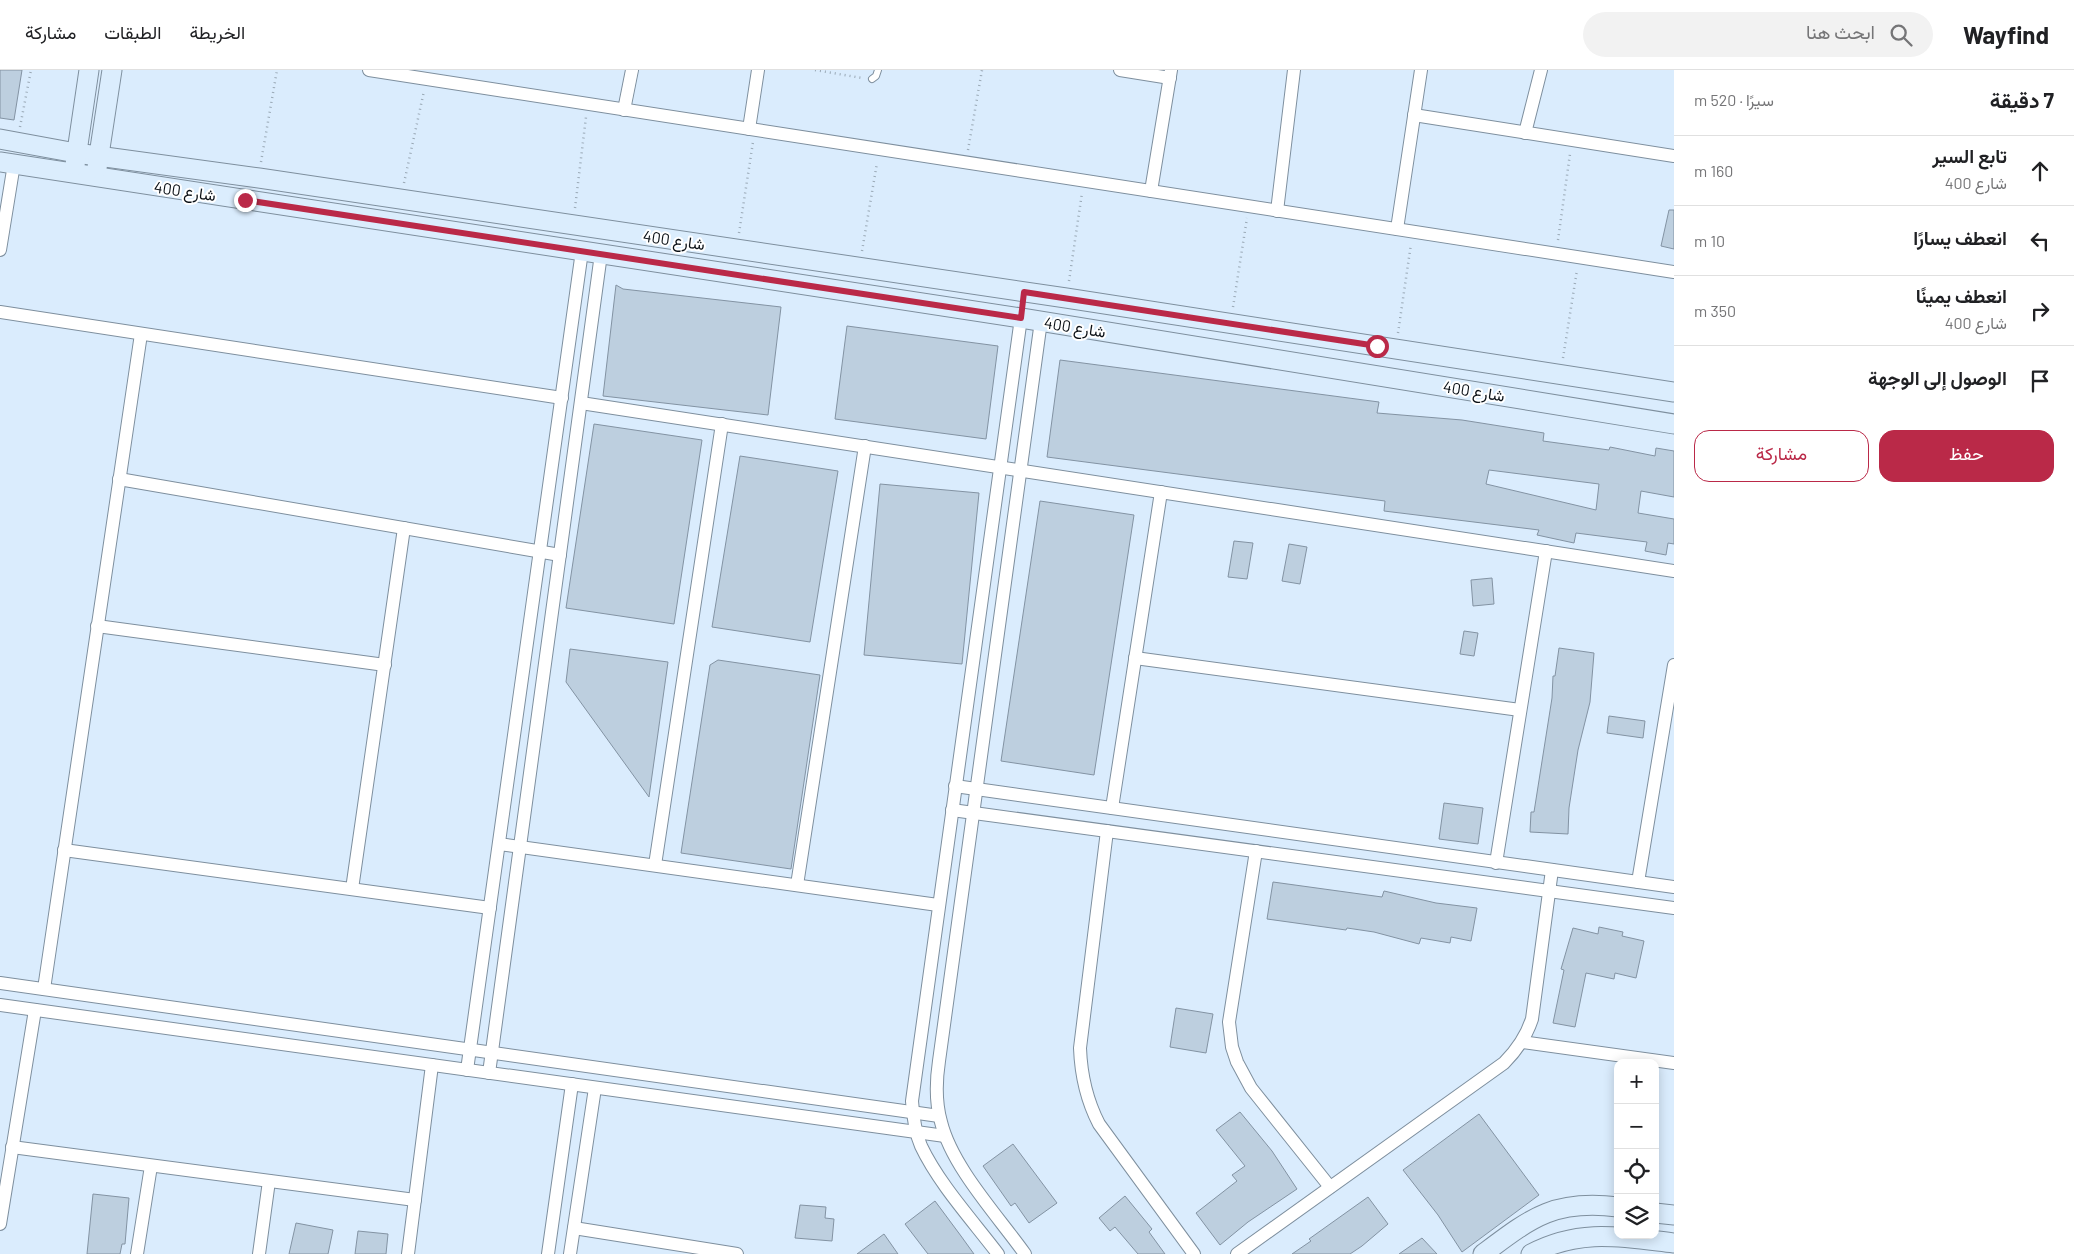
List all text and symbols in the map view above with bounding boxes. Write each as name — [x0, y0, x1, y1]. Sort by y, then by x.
search box — [1583, 12, 1933, 57]
text: ابحث هنا — [1806, 20, 1875, 43]
text: Wayfind — [1963, 20, 2049, 49]
text: مشاركة — [25, 21, 76, 43]
text: الطبقات — [104, 21, 161, 43]
text: الخريطة — [189, 21, 245, 43]
icon: search — [1887, 21, 1915, 49]
text: 7 دقيقة — [1990, 87, 2054, 112]
text: سيرًا · 520 m — [1694, 90, 1774, 109]
text: تابع السير — [1932, 144, 2007, 167]
icon: ahead — [2026, 157, 2054, 185]
text: 160 m — [1694, 161, 1733, 180]
text: شارع 400 — [1945, 173, 2007, 192]
street label: شارع 400 — [152, 177, 217, 207]
route end — [234, 189, 257, 212]
street label: شارع 400 — [641, 226, 706, 256]
text: انعطف يسارًا — [1913, 226, 2007, 249]
icon: left — [2026, 227, 2054, 255]
text: 10 m — [1694, 231, 1725, 250]
text: انعطف يمينًا — [1916, 284, 2007, 307]
icon: right — [2026, 297, 2054, 325]
text: 350 m — [1694, 301, 1736, 320]
street label: شارع 400 — [1042, 312, 1107, 344]
text: شارع 400 — [1945, 313, 2007, 332]
route start — [1366, 335, 1389, 358]
text: الوصول إلى الوجهة — [1868, 366, 2007, 389]
icon: arrive — [2026, 367, 2054, 395]
street label: شارع 400 — [1441, 376, 1506, 408]
button: مشاركة — [1694, 430, 1869, 482]
button: حفظ — [1879, 430, 2054, 482]
map controls — [1614, 1059, 1659, 1239]
button: + — [1614, 1059, 1659, 1104]
button: − — [1614, 1104, 1659, 1149]
button: locate — [1614, 1149, 1659, 1194]
button: layers — [1614, 1194, 1659, 1239]

